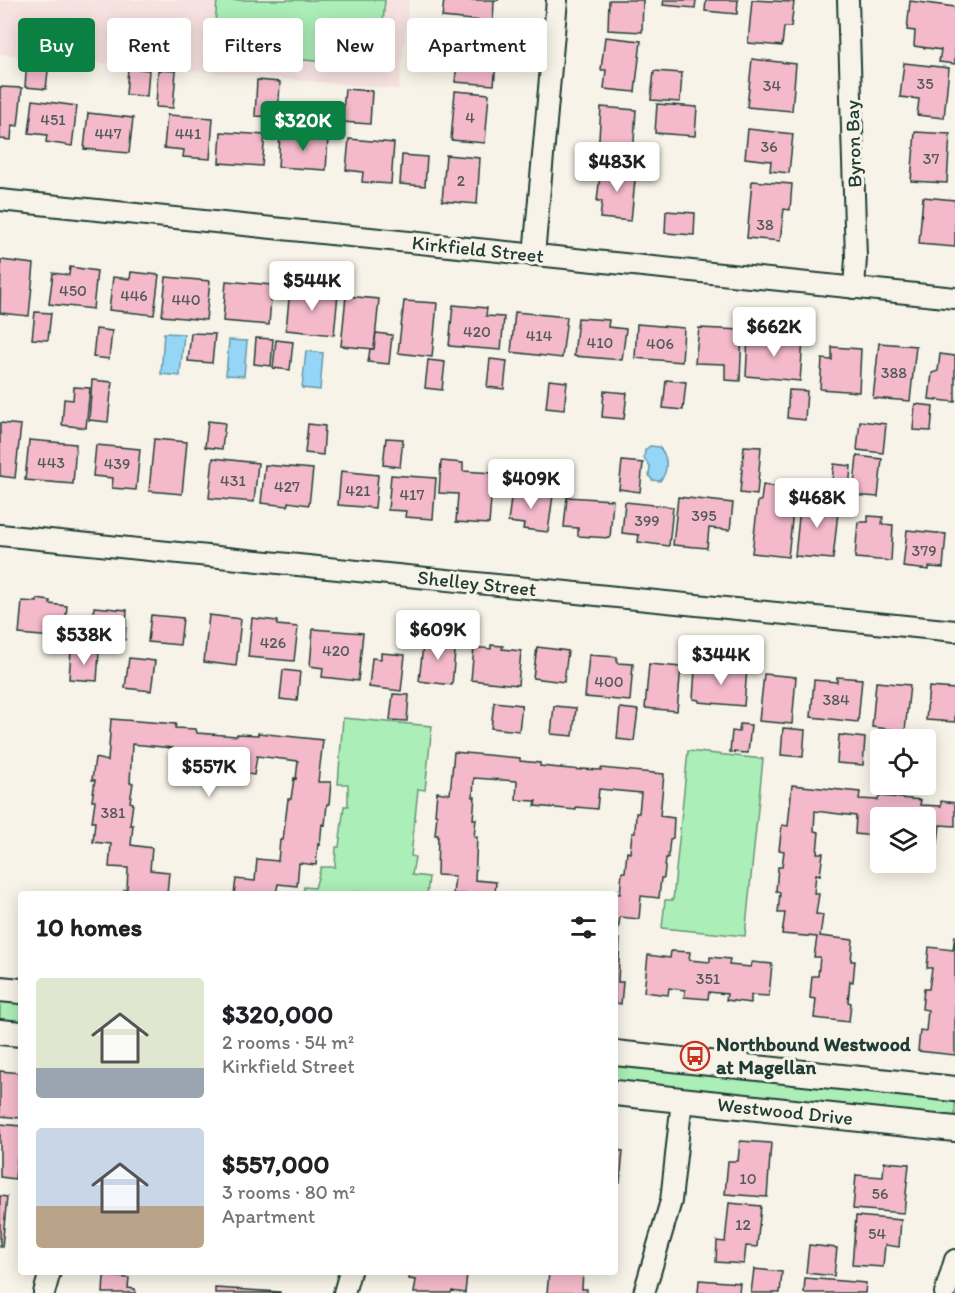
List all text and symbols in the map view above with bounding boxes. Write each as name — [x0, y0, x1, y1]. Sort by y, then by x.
chip: Buy — [18, 18, 95, 72]
chip: Rent — [107, 18, 191, 72]
chip: Filters — [203, 18, 303, 72]
chip: New — [315, 18, 395, 72]
chip: Apartment — [407, 18, 547, 72]
house number: 35 — [916, 74, 934, 93]
house number: 34 — [763, 76, 782, 95]
street label: Byron Bay — [839, 99, 867, 188]
pin: $320K — [261, 101, 345, 152]
text: $320K — [275, 108, 331, 132]
house number: 4 — [465, 108, 475, 127]
house number: 451 — [40, 110, 66, 129]
house number: 447 — [94, 124, 122, 143]
house number: 441 — [175, 124, 202, 143]
house number: 36 — [760, 137, 778, 156]
pin: $483K — [575, 142, 659, 193]
text: $483K — [589, 149, 645, 173]
house number: 37 — [923, 149, 939, 168]
house number: 2 — [457, 171, 466, 190]
house number: 38 — [756, 215, 774, 234]
street label: Kirkfield Street — [411, 230, 545, 268]
pin: $544K — [270, 261, 354, 312]
text: $544K — [283, 268, 341, 292]
house number: 450 — [59, 281, 87, 300]
house number: 446 — [120, 286, 148, 305]
house number: 440 — [171, 290, 201, 309]
pin: $662K — [732, 307, 816, 358]
text: $662K — [747, 314, 801, 338]
house number: 420 — [463, 322, 491, 341]
house number: 414 — [526, 326, 553, 345]
house number: 410 — [587, 333, 613, 352]
house number: 406 — [646, 334, 674, 353]
house number: 388 — [881, 363, 907, 382]
house number: 443 — [37, 453, 65, 472]
house number: 439 — [104, 454, 130, 473]
pin: $409K — [489, 459, 573, 510]
text: $409K — [502, 466, 560, 490]
house number: 431 — [220, 471, 246, 490]
house number: 427 — [274, 477, 300, 496]
pin: $468K — [775, 478, 859, 529]
house number: 421 — [345, 481, 371, 500]
house number: 417 — [400, 485, 425, 504]
text: $468K — [789, 485, 845, 509]
house number: 395 — [691, 506, 717, 525]
house number: 399 — [634, 511, 660, 530]
house number: 379 — [911, 541, 937, 560]
street label: Shelley Street — [416, 565, 538, 601]
pin: $609K — [396, 610, 480, 661]
pin: $538K — [42, 615, 126, 666]
text: $609K — [410, 617, 466, 641]
text: $538K — [56, 622, 112, 646]
house number: 426 — [260, 633, 286, 652]
pin: $344K — [679, 635, 763, 686]
house number: 420 — [322, 641, 350, 660]
text: $344K — [692, 642, 750, 666]
house number: 400 — [594, 672, 624, 691]
house number: 384 — [822, 690, 850, 709]
map controls — [870, 729, 936, 873]
button: locate — [870, 729, 936, 795]
pin: $557K — [167, 747, 251, 798]
text: $557K — [182, 754, 236, 778]
house number: 381 — [101, 803, 126, 822]
button: layers — [870, 807, 936, 873]
text: 10 homes — [36, 911, 142, 943]
icon: filters — [567, 911, 600, 944]
house number: 351 — [696, 969, 721, 988]
text: $320,000 — [222, 998, 333, 1030]
icon: home — [84, 1002, 156, 1074]
text: 2 rooms · 54 m² — [222, 1030, 354, 1054]
place label: Northbound Westwood at Magellan — [716, 1032, 912, 1080]
bus stop icon: Northbound Westwood at Magellan — [679, 1040, 711, 1072]
text: Kirkfield Street — [222, 1054, 355, 1078]
street label: Westwood Drive — [716, 1092, 854, 1130]
text: $557,000 — [222, 1148, 330, 1180]
icon: home — [84, 1152, 156, 1224]
house number: 10 — [739, 1169, 757, 1188]
text: 3 rooms · 80 m² — [222, 1180, 355, 1204]
house number: 56 — [872, 1184, 888, 1203]
text: Apartment — [222, 1204, 315, 1228]
house number: 12 — [735, 1215, 752, 1234]
house number: 54 — [868, 1224, 886, 1243]

